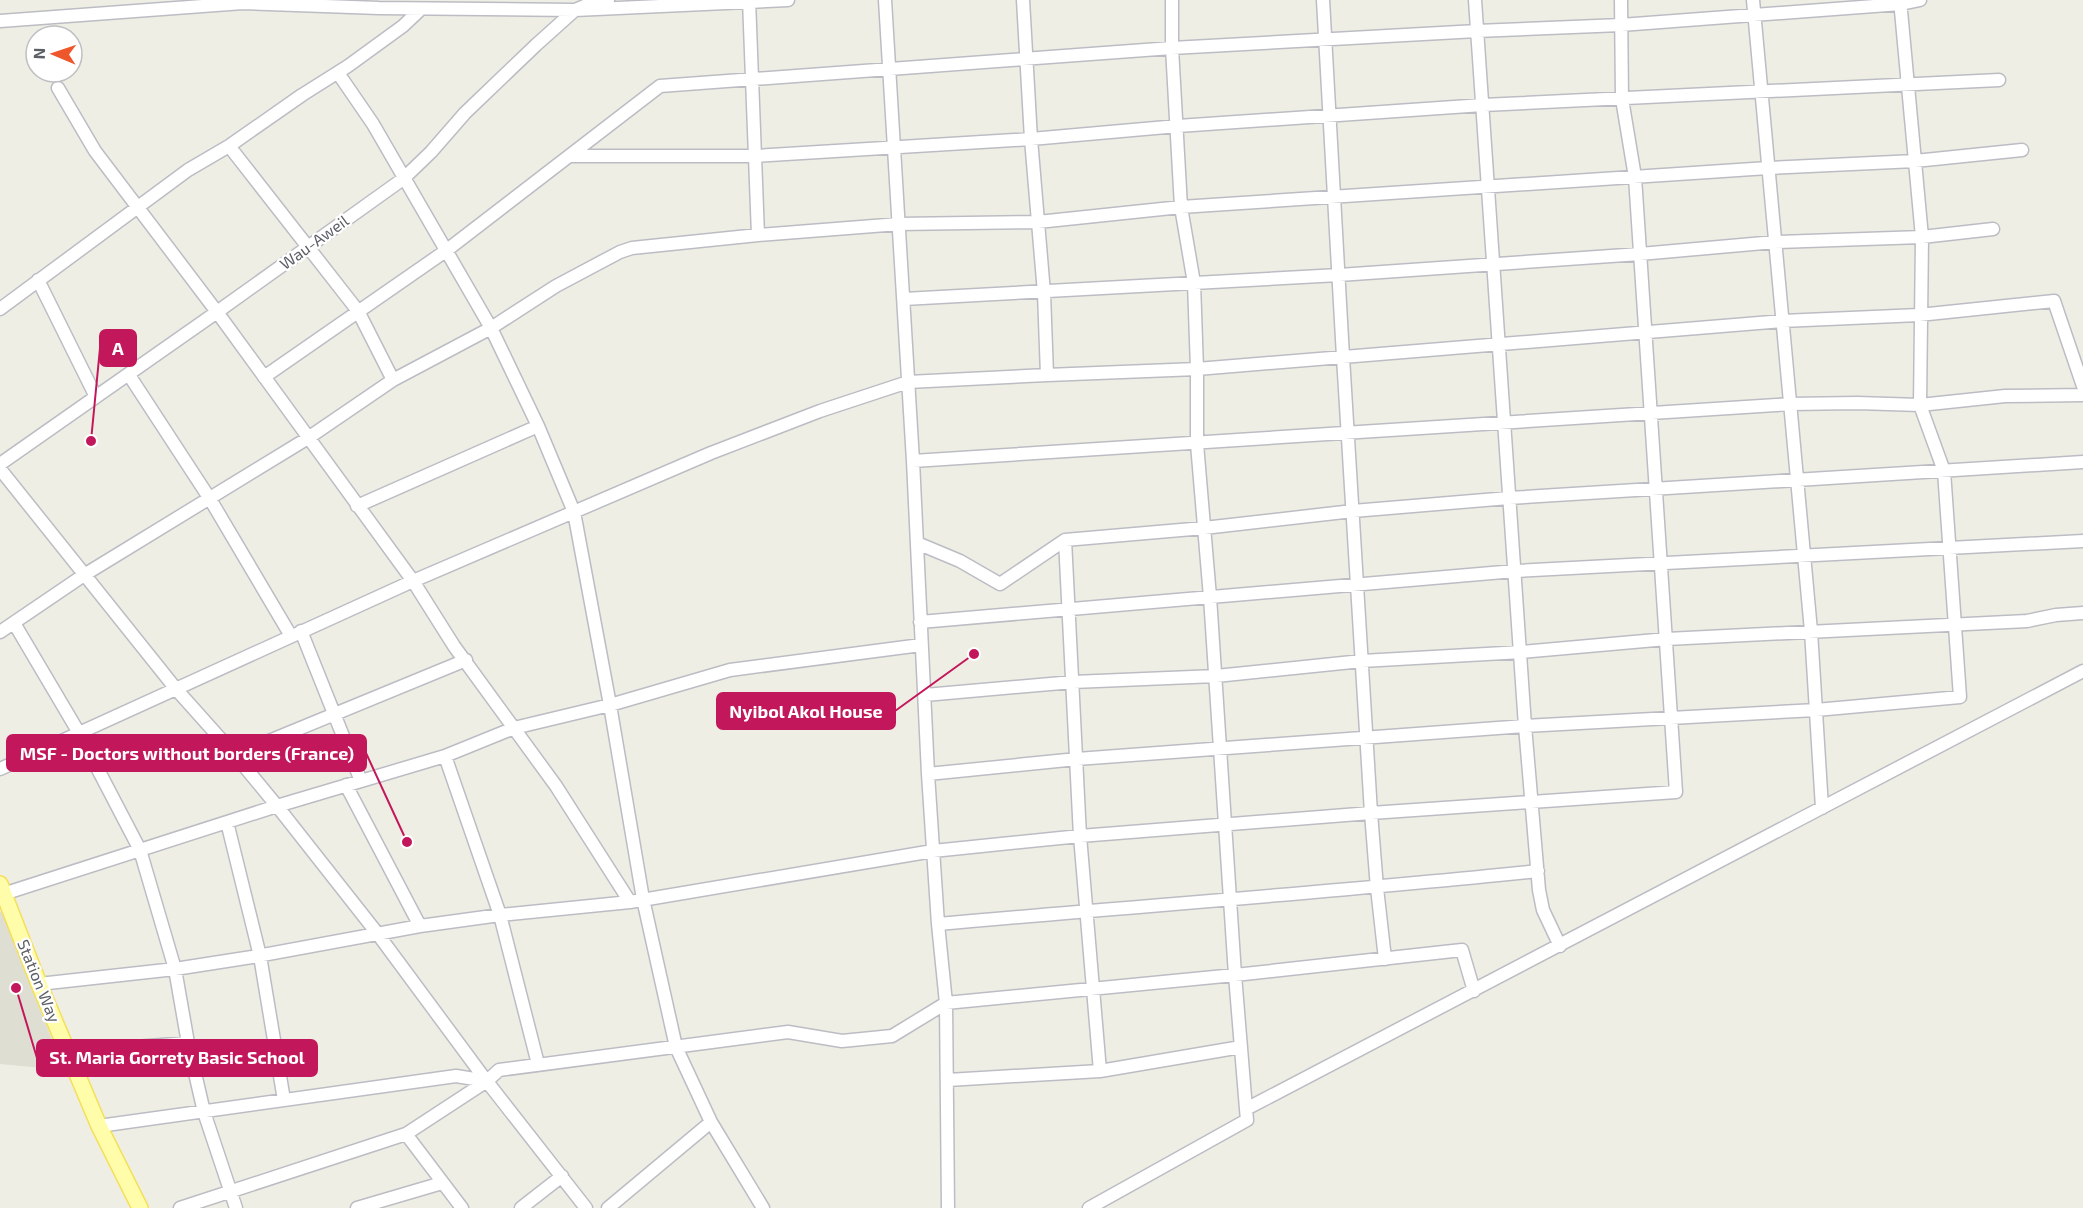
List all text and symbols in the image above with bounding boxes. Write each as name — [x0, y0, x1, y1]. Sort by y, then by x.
north arrow — [24, 24, 84, 84]
text: N — [29, 47, 48, 60]
street label: Wau-Aweil — [276, 210, 352, 273]
callout: A — [100, 330, 136, 366]
text: A — [112, 337, 124, 359]
callout: Nyibol Akol House — [717, 693, 895, 729]
text: Nyibol Akol House — [729, 700, 883, 722]
callout: MSF - Doctors without borders (France) — [7, 735, 366, 771]
text: MSF - Doctors without borders (France) — [20, 742, 354, 764]
street label: Station Way — [14, 937, 65, 1026]
callout: St. Maria Gorrety Basic School — [37, 1040, 317, 1076]
text: St. Maria Gorrety Basic School — [49, 1046, 305, 1068]

